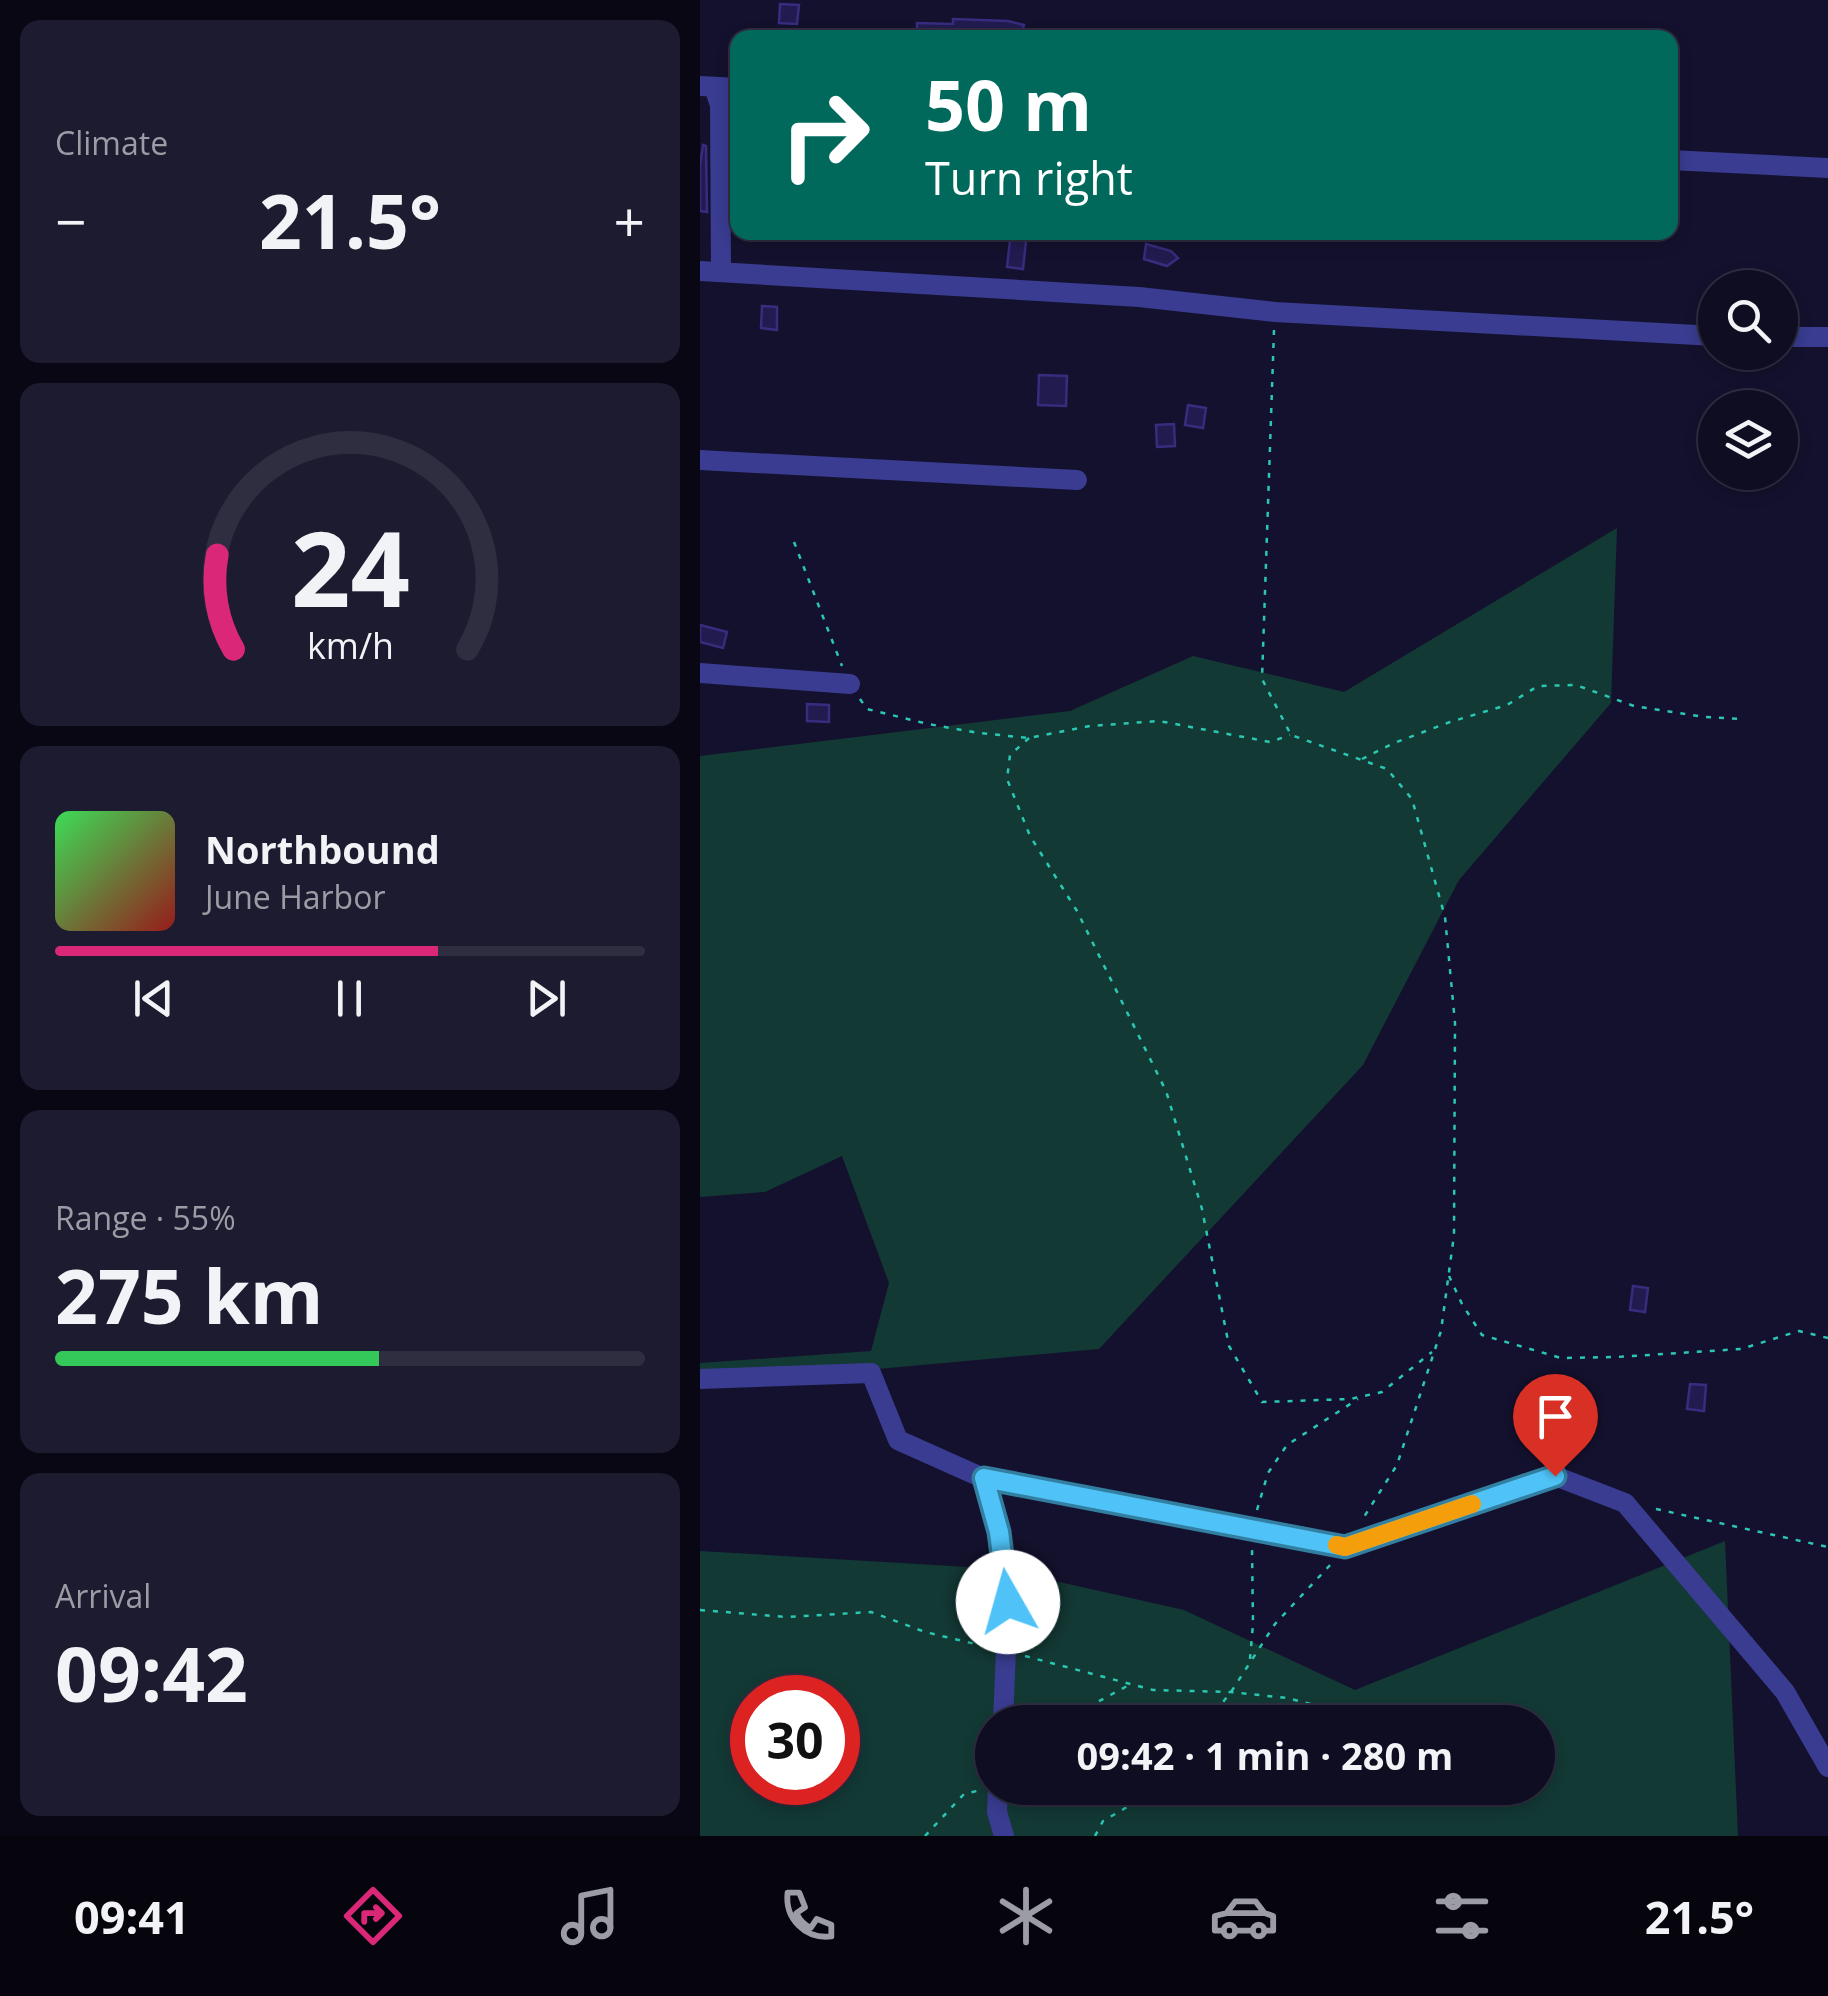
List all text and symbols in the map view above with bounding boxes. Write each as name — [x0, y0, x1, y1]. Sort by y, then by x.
text: 50 m — [925, 56, 1092, 152]
icon: right — [760, 70, 890, 200]
text: Climate — [55, 121, 168, 164]
text: Turn right — [925, 147, 1133, 208]
text: 21.5° — [259, 169, 441, 271]
text: − — [55, 183, 86, 258]
text: + — [614, 183, 645, 258]
map controls — [1698, 270, 1798, 490]
button: search — [1698, 270, 1798, 370]
button: layers — [1698, 390, 1798, 490]
text: 24 — [291, 496, 409, 637]
text: km/h — [307, 621, 393, 669]
text: Northbound — [205, 823, 440, 875]
text: June Harbor — [205, 875, 385, 918]
icon: previous — [126, 971, 181, 1026]
icon: pause — [322, 971, 377, 1026]
icon: next — [519, 971, 574, 1026]
text: Range · 55% — [55, 1196, 236, 1239]
text: 275 km — [55, 1244, 323, 1346]
pin — [1513, 1374, 1598, 1477]
icon: arrive — [1528, 1389, 1583, 1444]
position arrow — [956, 1550, 1060, 1654]
text: Arrival — [55, 1574, 151, 1617]
text: 09:42 — [55, 1622, 248, 1724]
speed limit sign: 30 — [730, 1675, 860, 1805]
text: 09:42 · 1 min · 280 m — [1077, 1729, 1453, 1781]
icon: directions — [338, 1881, 408, 1951]
icon: music — [555, 1881, 625, 1951]
icon: phone — [773, 1881, 843, 1951]
icon: climate — [991, 1881, 1061, 1951]
icon: car — [1209, 1881, 1279, 1951]
icon: filters — [1427, 1881, 1497, 1951]
text: 09:41 — [74, 1886, 190, 1947]
text: 21.5° — [1645, 1886, 1754, 1947]

